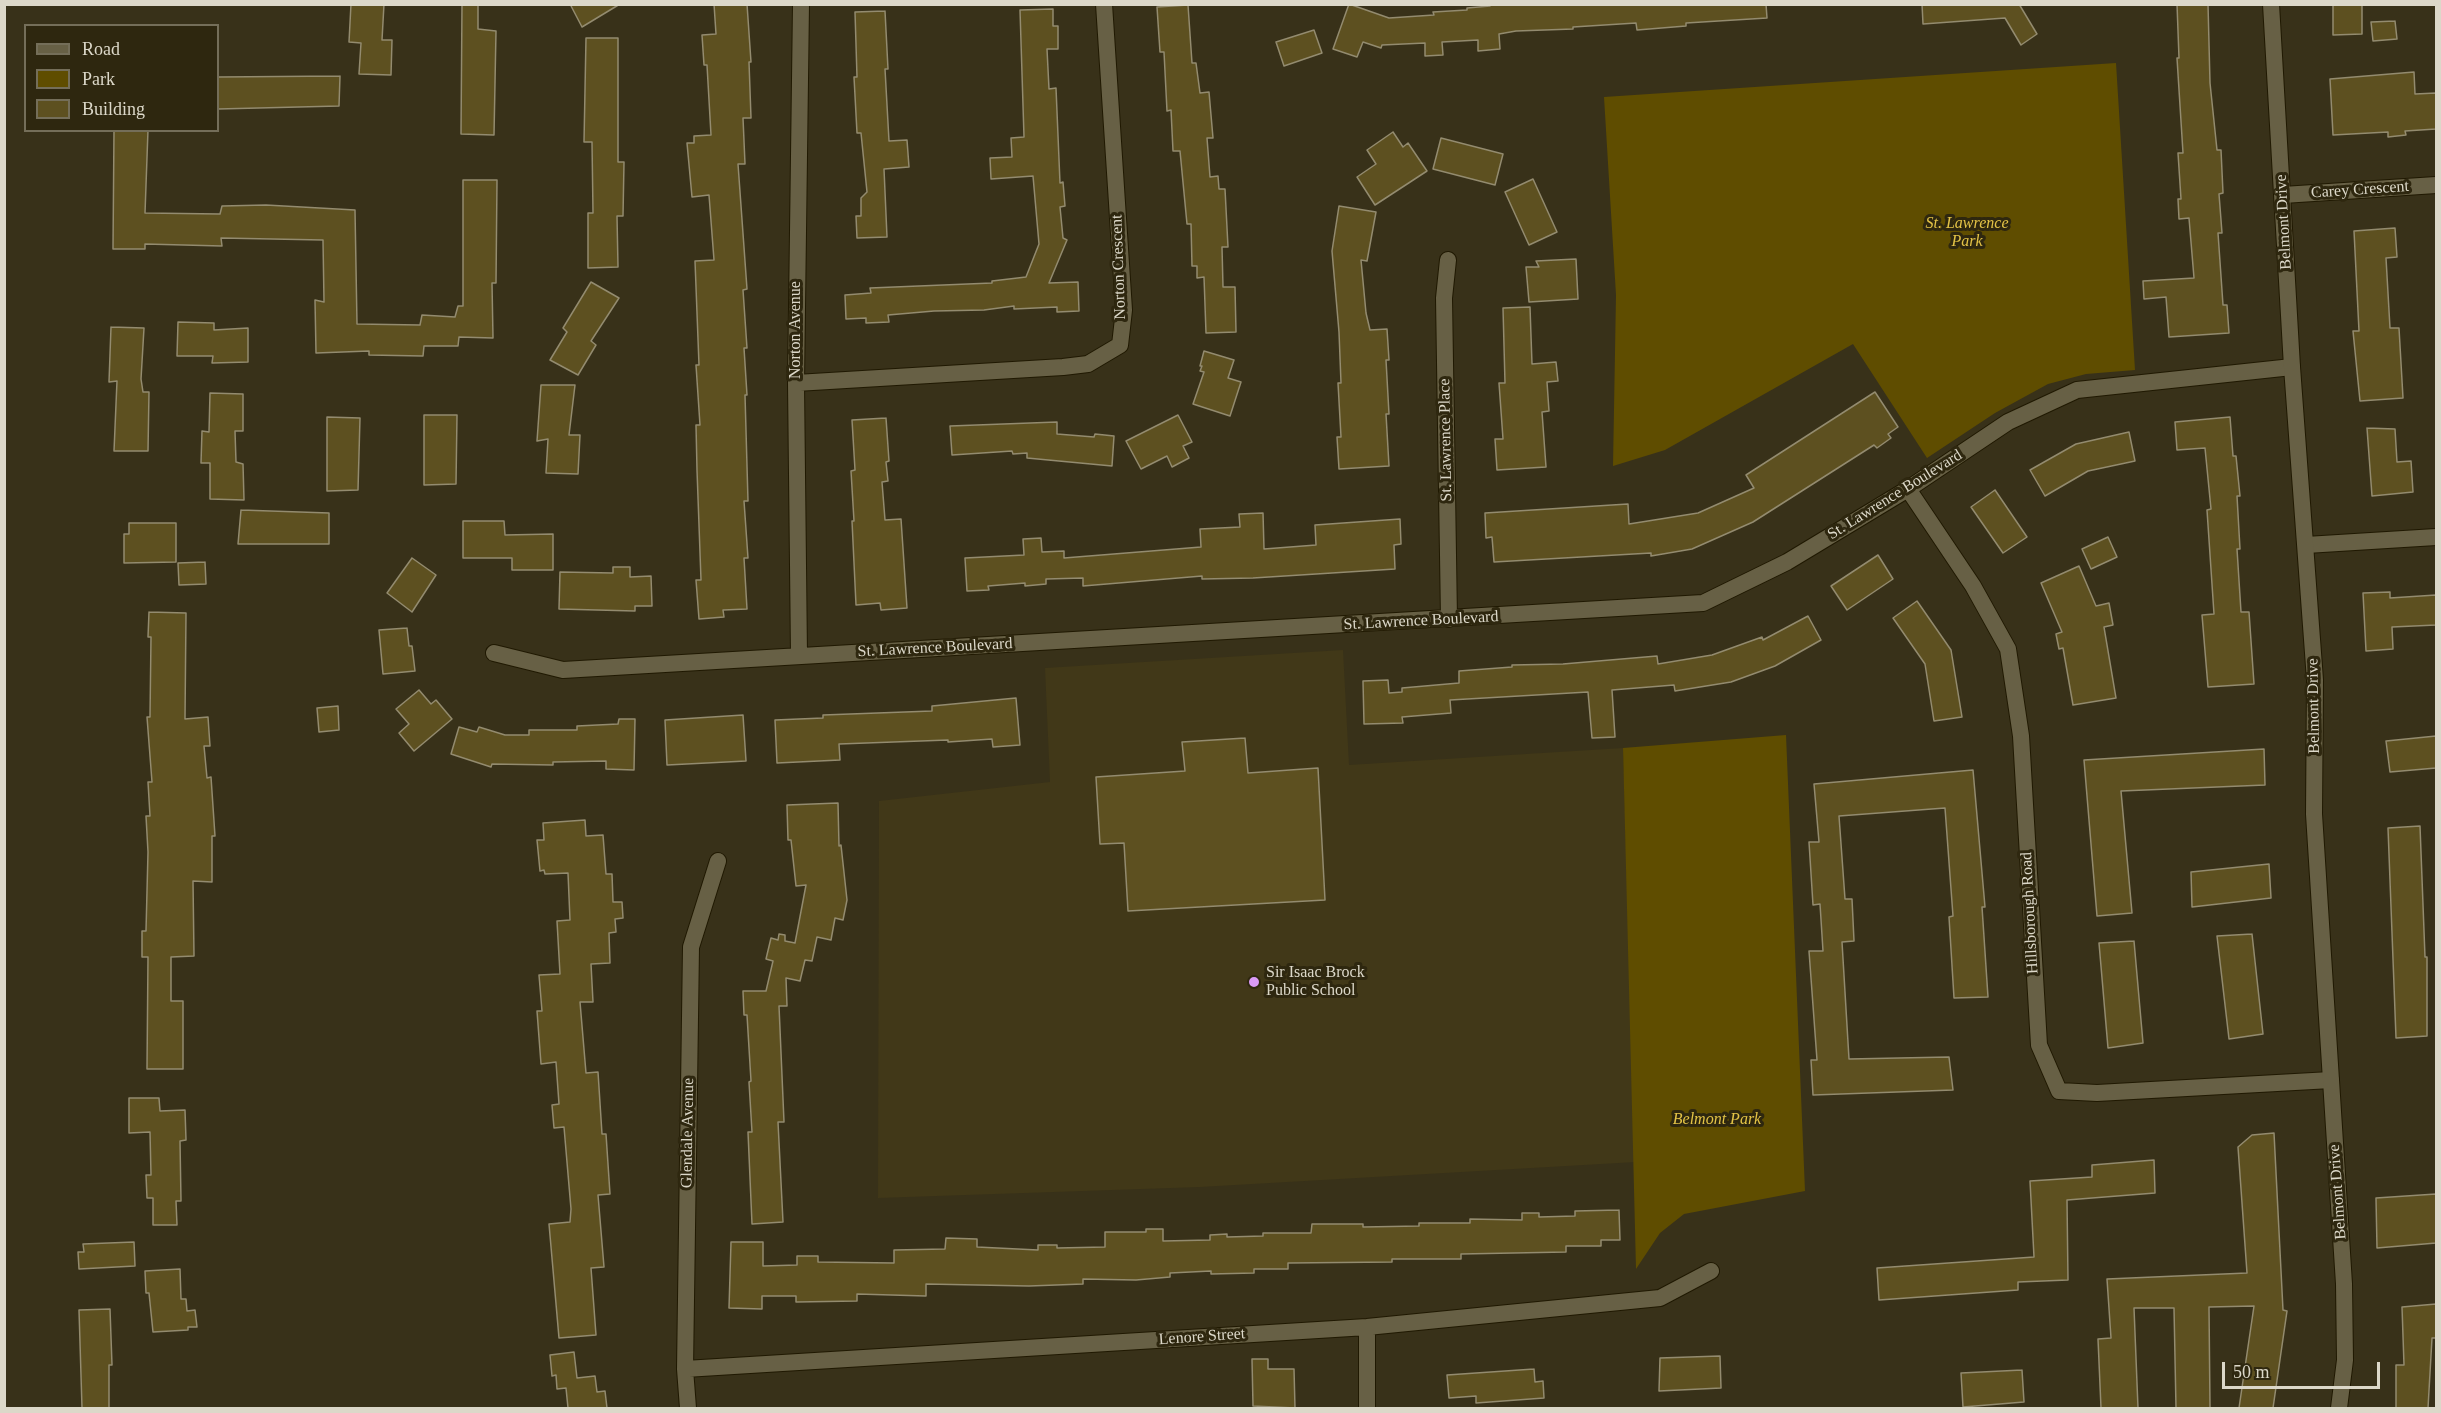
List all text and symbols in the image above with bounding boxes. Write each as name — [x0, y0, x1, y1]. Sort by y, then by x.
legend — [24, 24, 219, 132]
text: Road — [82, 39, 120, 59]
text: Park — [82, 69, 115, 89]
text: Building — [82, 99, 145, 119]
street label: Belmont Drive — [2272, 174, 2296, 270]
street label: Carey Crescent — [2310, 177, 2410, 203]
street label: Norton Crescent — [1108, 214, 1130, 320]
park label: St. Lawrence Park — [1926, 214, 2008, 252]
street label: Norton Avenue — [786, 281, 806, 379]
street label: St. Lawrence Place — [1435, 378, 1457, 502]
street label: St. Lawrence Boulevard — [1824, 446, 1966, 544]
street label: St. Lawrence Boulevard — [1343, 607, 1499, 635]
street label: St. Lawrence Boulevard — [857, 634, 1013, 662]
street label: Belmont Drive — [2304, 658, 2324, 754]
street label: Hillsborough Road — [2017, 851, 2043, 975]
place label: Sir Isaac Brock Public School — [1266, 963, 1365, 1001]
marker: Sir Isaac Brock Public School — [1247, 975, 1261, 989]
street label: Glendale Avenue — [677, 1078, 699, 1188]
park label: Belmont Park — [1673, 1110, 1761, 1130]
street label: Belmont Drive — [2325, 1144, 2351, 1240]
street label: Lenore Street — [1158, 1324, 1246, 1350]
scale bar — [2225, 1350, 2382, 1388]
text: 50 m — [2233, 1362, 2270, 1382]

